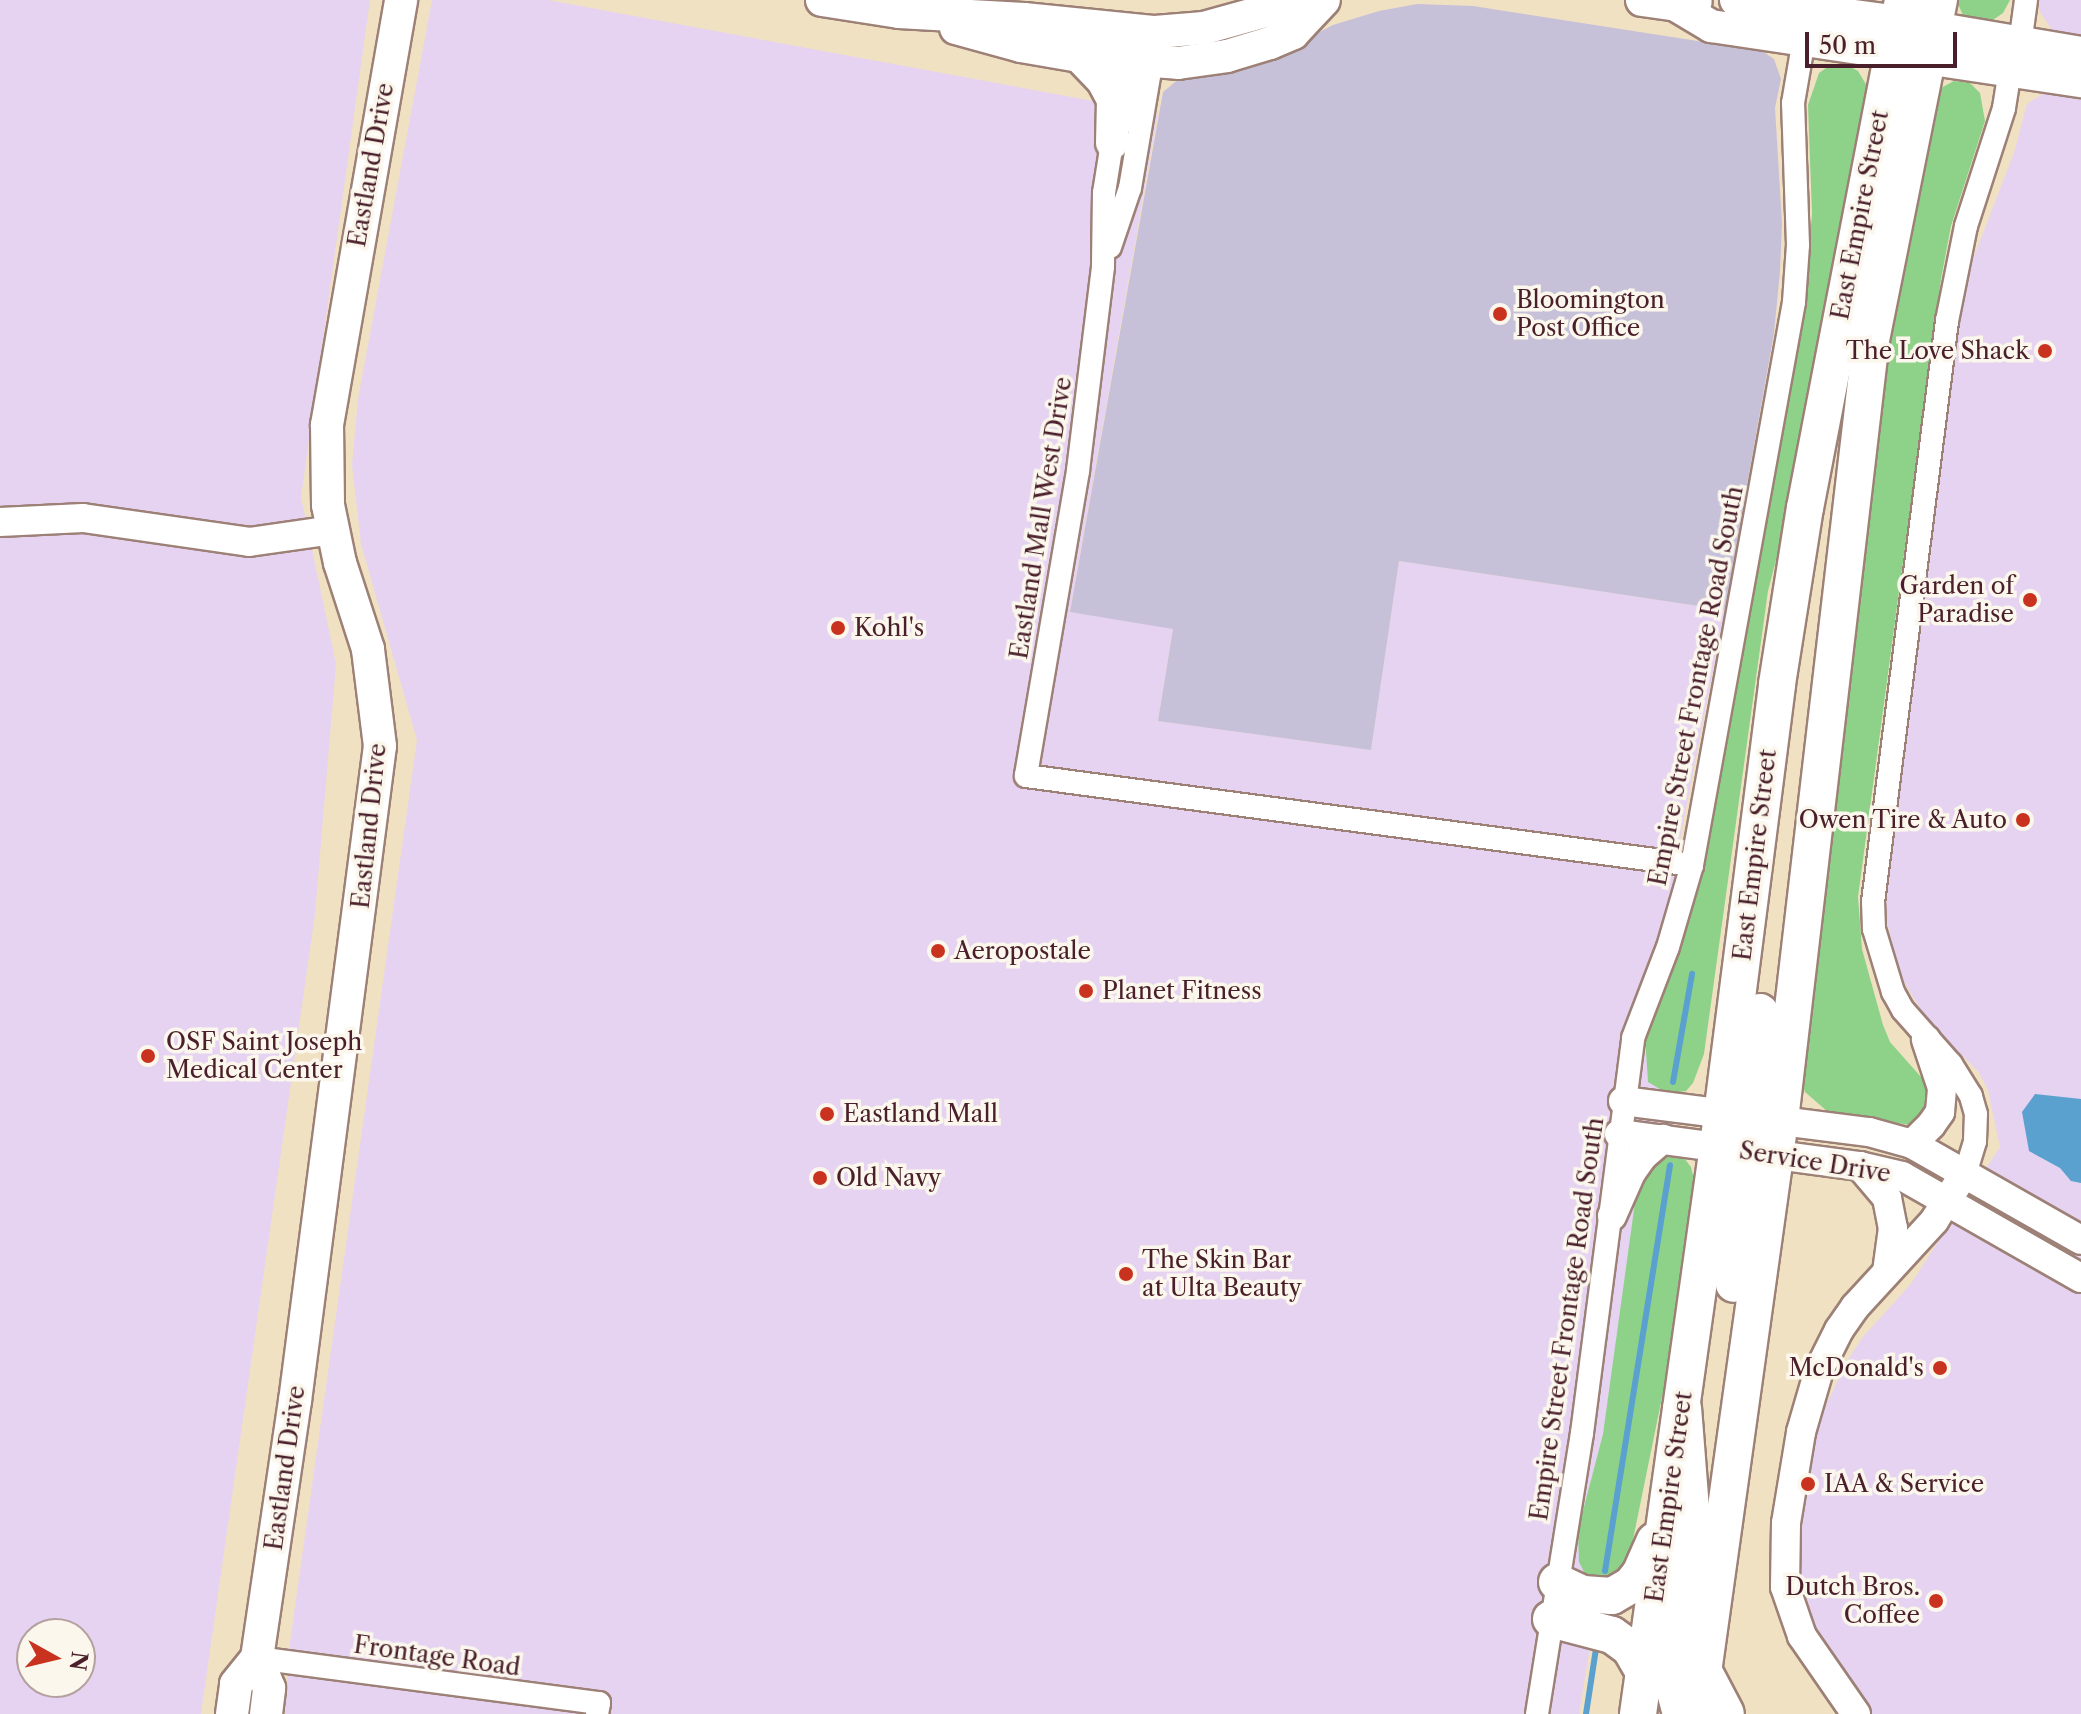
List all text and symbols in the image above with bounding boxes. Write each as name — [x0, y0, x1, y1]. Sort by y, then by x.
scale bar — [1809, 16, 1961, 66]
text: 50 m — [1819, 31, 1876, 60]
street label: Eastland Drive — [342, 81, 400, 249]
street label: East Empire Street — [1826, 108, 1894, 322]
place label: Bloomington Post Office — [1516, 286, 1665, 342]
marker: Bloomington Post Office — [1491, 305, 1509, 323]
place label: The Love Shack — [1846, 337, 2029, 365]
marker: The Love Shack — [2036, 342, 2054, 360]
street label: Eastland Mall West Drive — [1004, 374, 1078, 662]
street label: Empire Street Frontage Road South — [1643, 484, 1749, 888]
place label: Garden of Paradise — [1900, 572, 2014, 628]
marker: Garden of Paradise — [2021, 591, 2039, 609]
place label: Kohl's — [854, 614, 924, 642]
marker: Kohl's — [829, 619, 847, 637]
street label: Eastland Drive — [346, 742, 392, 910]
street label: East Empire Street — [1728, 748, 1782, 962]
place label: Owen Tire & Auto — [1797, 806, 2007, 834]
marker: Owen Tire & Auto — [2014, 811, 2032, 829]
place label: Aeropostale — [954, 937, 1091, 965]
marker: Aeropostale — [929, 942, 947, 960]
place label: Planet Fitness — [1102, 977, 1262, 1005]
marker: Planet Fitness — [1077, 982, 1095, 1000]
place label: OSF Saint Joseph Medical Center — [166, 1028, 363, 1084]
marker: OSF Saint Joseph Medical Center — [137, 1045, 159, 1067]
place label: Eastland Mall — [843, 1100, 998, 1128]
marker: Eastland Mall — [818, 1105, 836, 1123]
street label: Empire Street Frontage Road South — [1524, 1116, 1610, 1522]
street label: Service Drive — [1737, 1136, 1893, 1188]
place label: Old Navy — [836, 1164, 941, 1192]
marker: Old Navy — [811, 1169, 829, 1187]
place label: The Skin Bar at Ulta Beauty — [1142, 1246, 1302, 1302]
marker: The Skin Bar at Ulta Beauty — [1117, 1265, 1135, 1283]
place label: McDonald's — [1789, 1354, 1924, 1382]
marker: McDonald's — [1931, 1359, 1949, 1377]
street label: Eastland Drive — [259, 1384, 311, 1552]
street label: East Empire Street — [1640, 1390, 1698, 1604]
place label: IAA & Service — [1824, 1470, 1985, 1498]
marker: IAA & Service — [1799, 1475, 1817, 1493]
place label: Dutch Bros. Coffee — [1785, 1573, 1920, 1629]
marker: Dutch Bros. Coffee — [1927, 1592, 1945, 1610]
north arrow — [16, 1618, 96, 1698]
street label: Frontage Road — [352, 1630, 522, 1682]
text: N — [64, 1650, 93, 1672]

